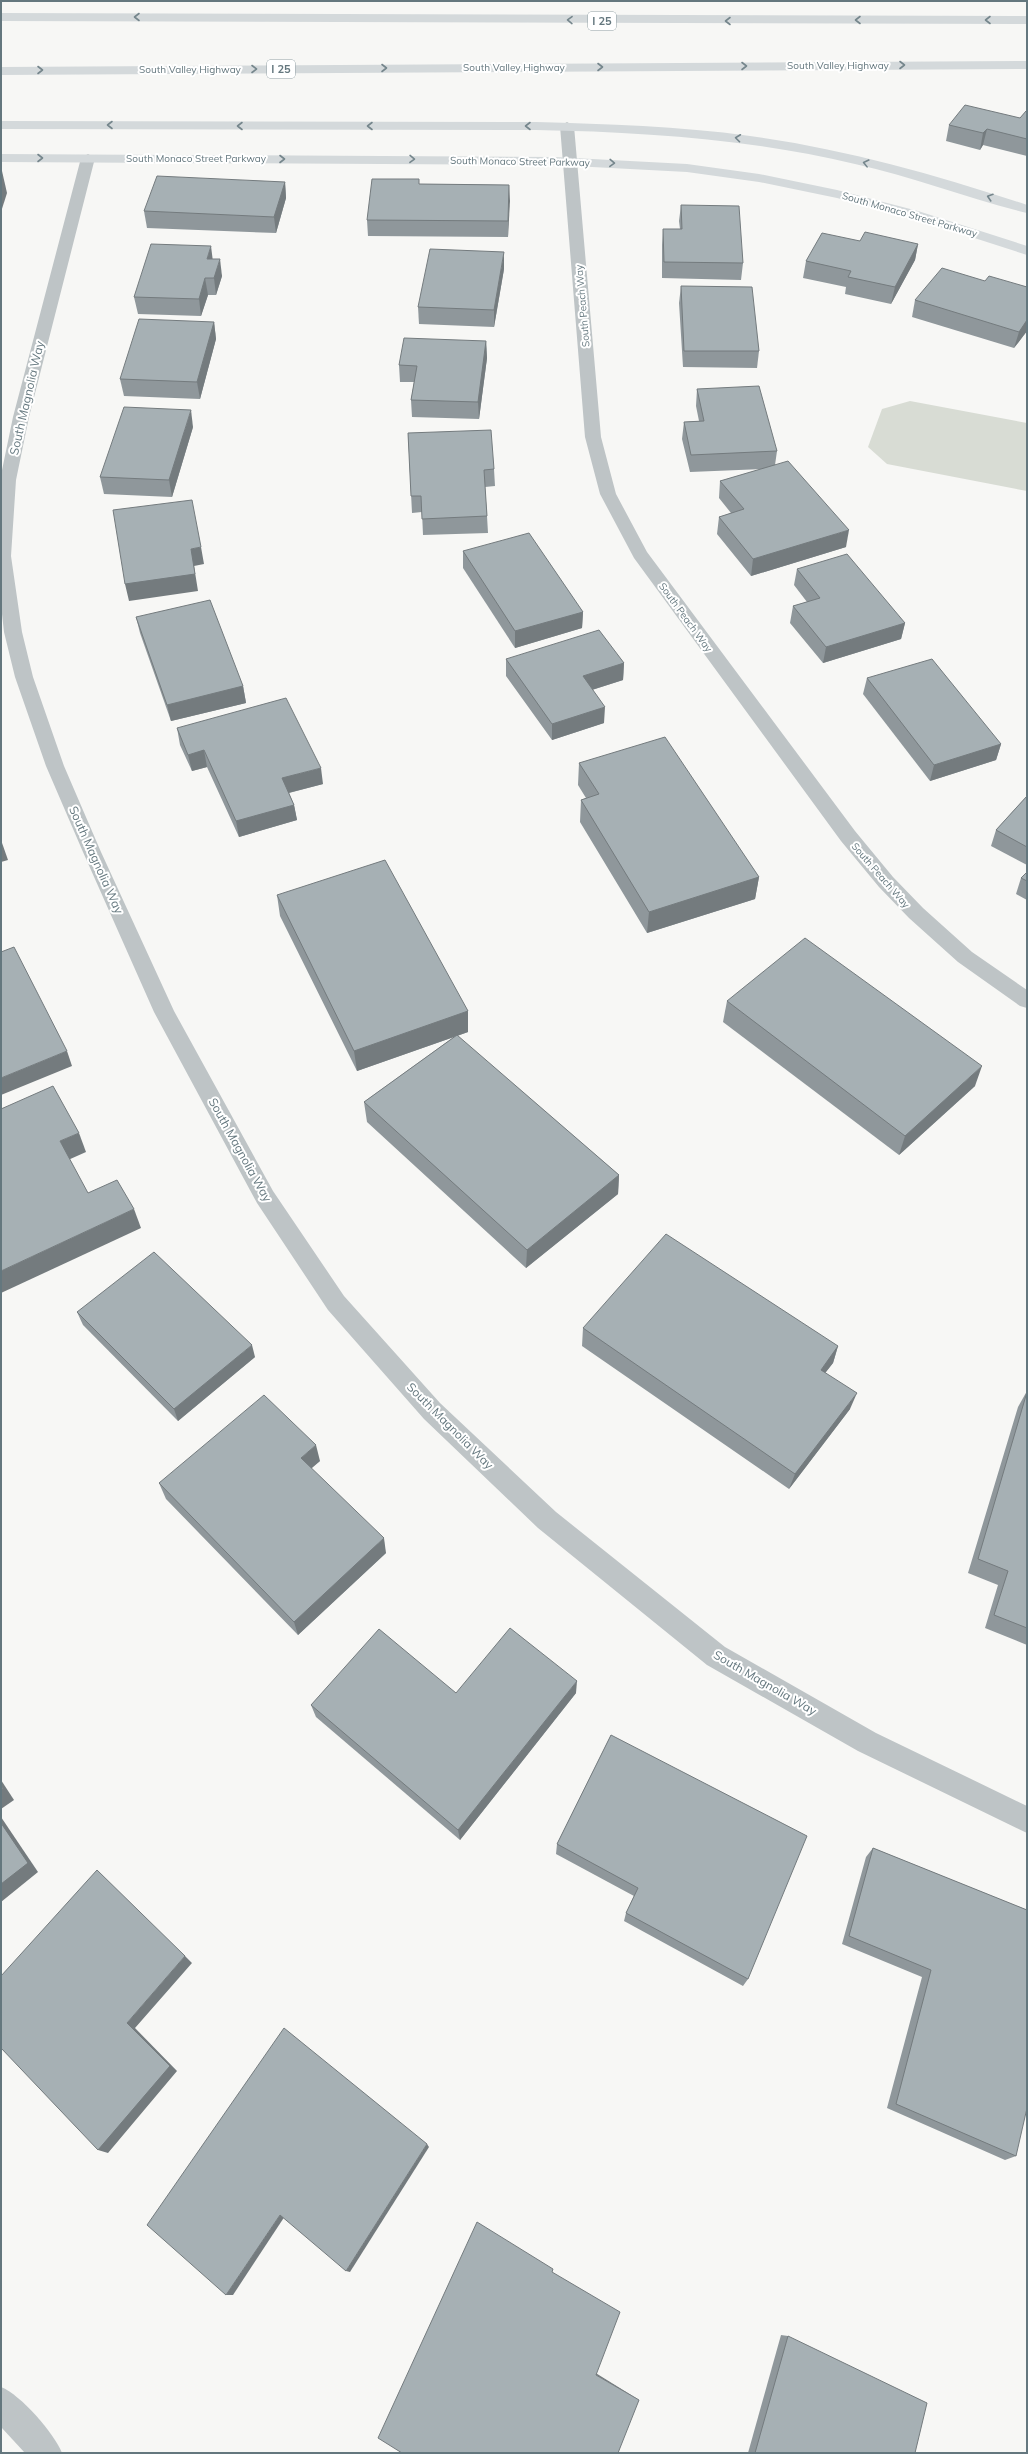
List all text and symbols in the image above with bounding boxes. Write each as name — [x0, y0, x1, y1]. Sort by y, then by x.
road number: I 25 — [588, 12, 616, 30]
one-way arrow — [134, 13, 140, 21]
one-way arrow — [567, 16, 573, 24]
one-way arrow — [855, 16, 861, 24]
one-way arrow — [985, 16, 991, 24]
one-way arrow — [725, 17, 731, 25]
street label: South Valley Highway — [787, 59, 890, 72]
road number: I 25 — [267, 60, 295, 78]
street label: South Valley Highway — [463, 61, 566, 74]
one-way arrow — [899, 61, 905, 69]
one-way arrow — [741, 62, 747, 70]
street label: South Valley Highway — [139, 63, 242, 76]
one-way arrow — [597, 63, 603, 71]
one-way arrow — [381, 64, 387, 72]
one-way arrow — [251, 65, 257, 73]
one-way arrow — [37, 66, 43, 74]
one-way arrow — [107, 121, 113, 129]
one-way arrow — [237, 122, 243, 130]
one-way arrow — [367, 122, 373, 130]
one-way arrow — [525, 122, 531, 130]
one-way arrow — [735, 134, 742, 143]
street label: South Monaco Street Parkway — [126, 152, 267, 165]
one-way arrow — [37, 154, 43, 162]
street label: South Monaco Street Parkway — [450, 154, 591, 169]
one-way arrow — [279, 155, 285, 163]
one-way arrow — [409, 155, 415, 163]
one-way arrow — [609, 159, 615, 167]
one-way arrow — [863, 159, 869, 167]
street label: South Monaco Street Parkway — [841, 189, 980, 240]
one-way arrow — [987, 193, 994, 202]
street label: South Peach Way — [572, 264, 593, 348]
street label: South Magnolia Way — [6, 339, 47, 456]
street label: South Peach Way — [656, 580, 716, 655]
street label: South Magnolia Way — [66, 804, 127, 917]
street label: South Peach Way — [849, 840, 913, 911]
street label: South Magnolia Way — [206, 1095, 276, 1205]
street label: South Magnolia Way — [404, 1379, 497, 1473]
street label: South Magnolia Way — [711, 1647, 820, 1718]

